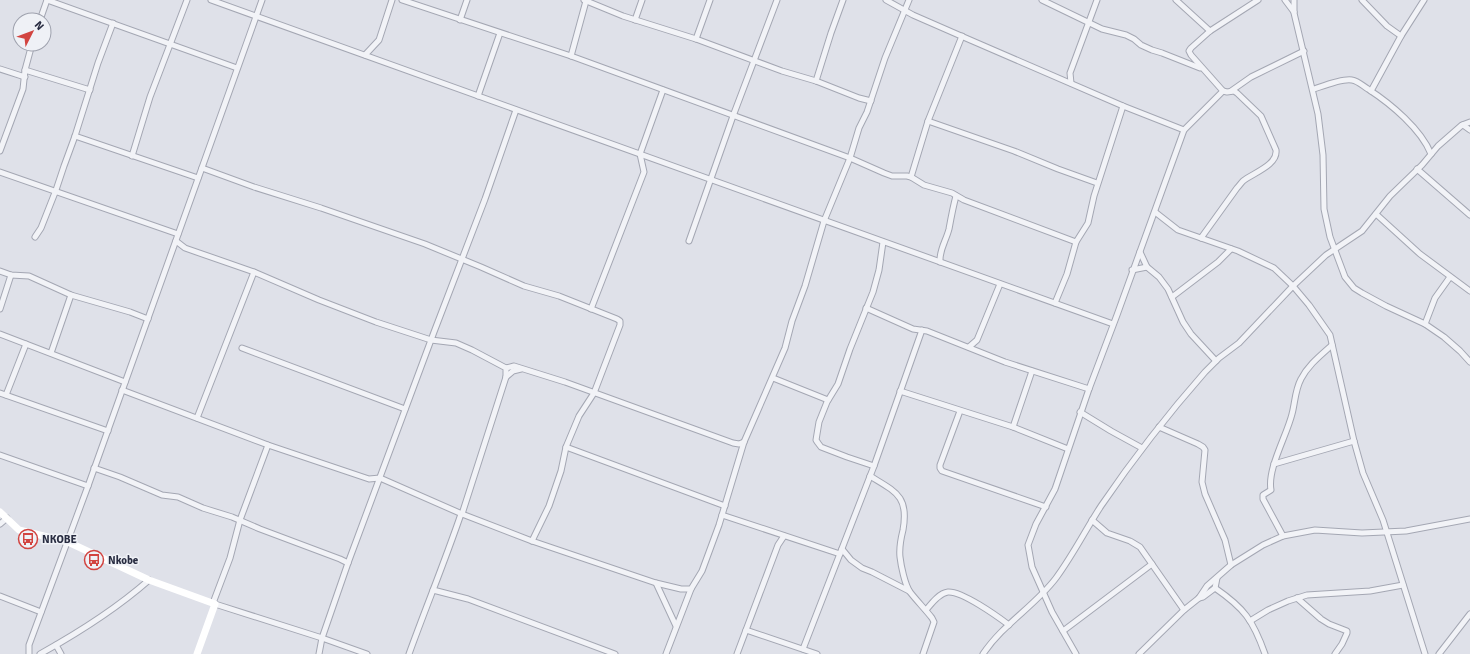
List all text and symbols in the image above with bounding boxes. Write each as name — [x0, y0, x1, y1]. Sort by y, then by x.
north arrow — [12, 12, 52, 52]
text: N — [32, 18, 46, 33]
bus stop icon: NKOBE — [17, 528, 39, 550]
place label: NKOBE — [42, 533, 77, 546]
bus stop icon: Nkobe — [83, 549, 105, 571]
place label: Nkobe — [108, 554, 139, 567]

